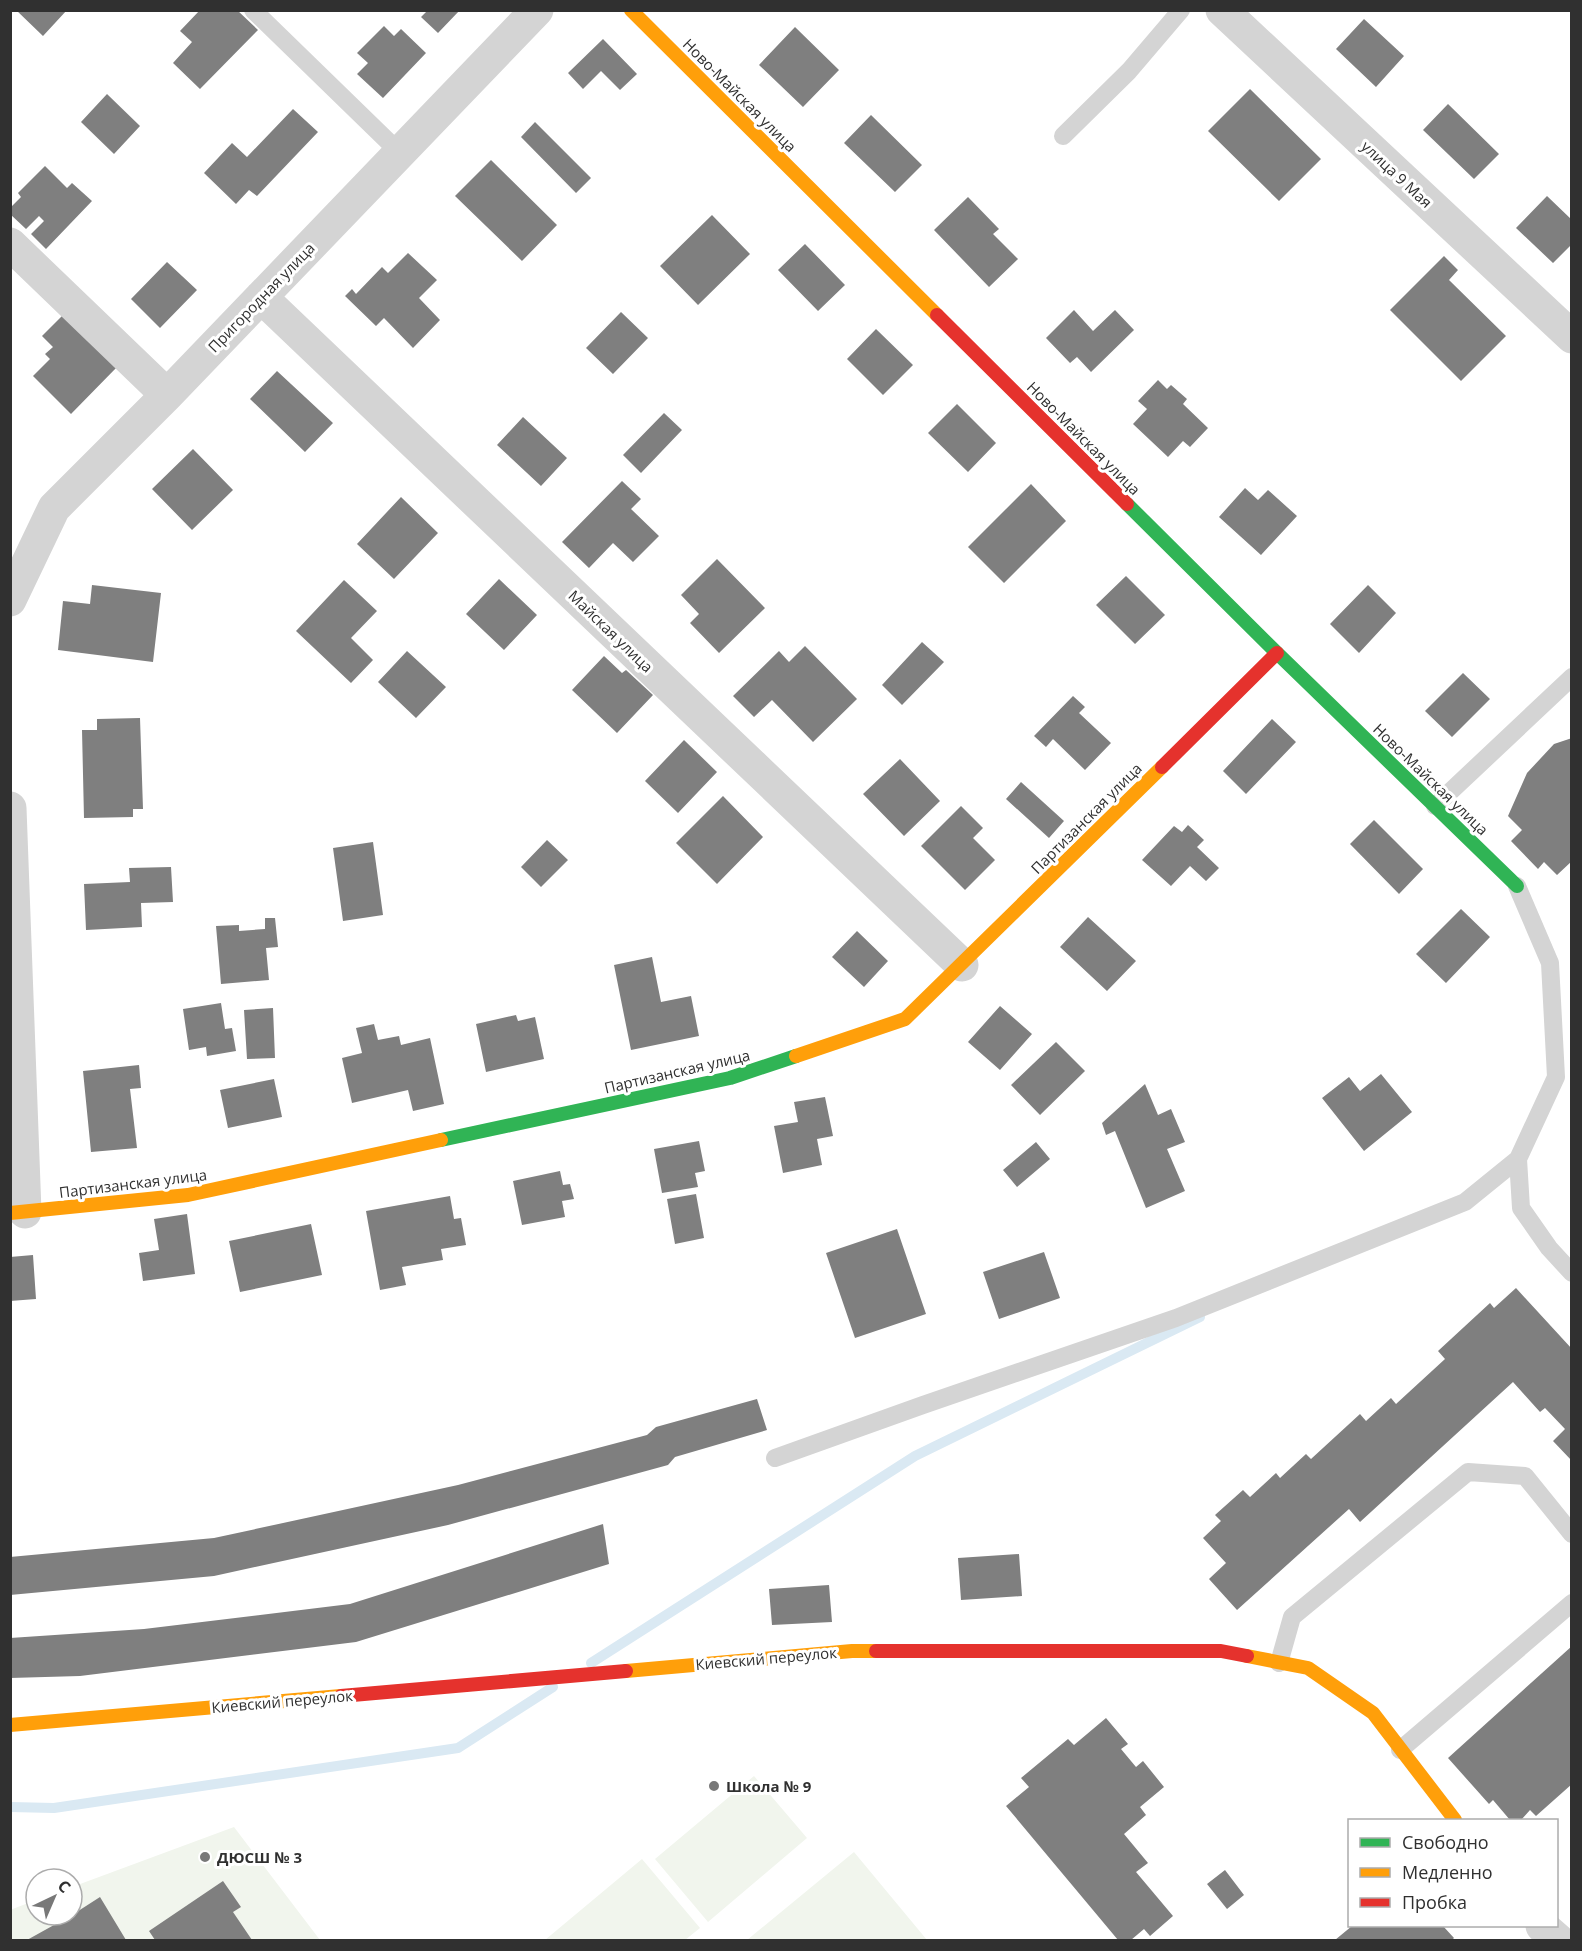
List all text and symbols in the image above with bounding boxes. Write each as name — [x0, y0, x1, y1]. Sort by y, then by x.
street label: Ново-Майская улица — [679, 34, 801, 156]
street label: улица 9 Мая — [1357, 136, 1437, 212]
street label: Пригородная улица — [203, 238, 319, 356]
street label: Ново-Майская улица — [1023, 377, 1145, 499]
street label: Майская улица — [564, 586, 658, 676]
street label: Ново-Майская улица — [1369, 719, 1493, 839]
street label: Партизанская улица — [1026, 758, 1146, 878]
street label: Партизанская улица — [602, 1045, 752, 1097]
street label: Партизанская улица — [58, 1164, 208, 1202]
street label: Киевский переулок — [694, 1642, 838, 1674]
street label: Киевский переулок — [210, 1685, 354, 1717]
place label: Школа № 9 — [726, 1776, 812, 1796]
marker: Школа № 9 — [707, 1779, 721, 1793]
legend — [1348, 1819, 1558, 1927]
text: Свободно — [1402, 1830, 1489, 1854]
place label: ДЮСШ № 3 — [217, 1847, 302, 1867]
marker: ДЮСШ № 3 — [198, 1850, 212, 1864]
text: Медленно — [1402, 1860, 1493, 1884]
north arrow — [24, 1867, 84, 1927]
text: С — [53, 1875, 76, 1898]
text: Пробка — [1402, 1890, 1467, 1914]

